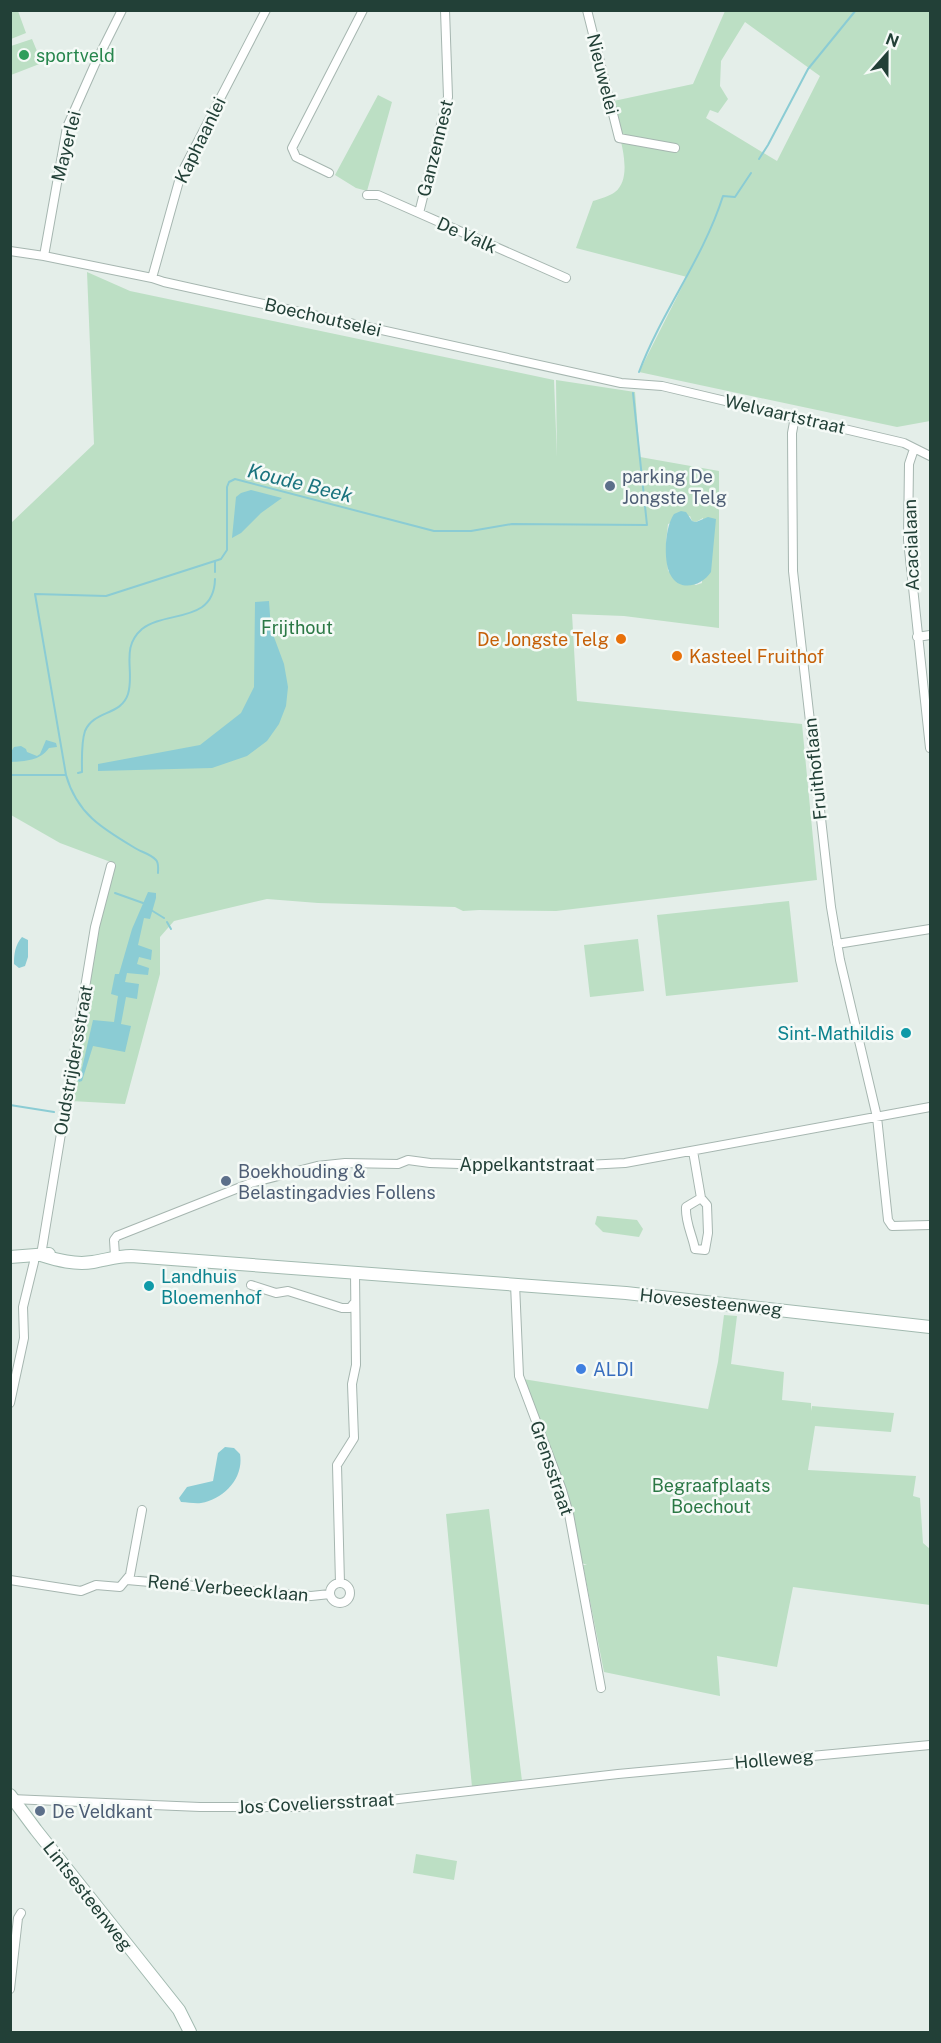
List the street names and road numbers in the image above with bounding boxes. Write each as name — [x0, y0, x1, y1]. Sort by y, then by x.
street label: Nieuwelei — [583, 32, 623, 116]
street label: Kaphaanlei — [170, 94, 230, 186]
street label: Ganzennest — [413, 97, 457, 199]
street label: Mayerlei — [47, 109, 85, 183]
street label: De Valk — [434, 213, 500, 257]
street label: Boechoutselei — [263, 293, 383, 341]
street label: Welvaartstraat — [723, 390, 847, 438]
street label: Acacialaan — [899, 499, 923, 591]
street label: Fruithoflaan — [799, 717, 831, 821]
street label: Oudstrijdersstraat — [49, 983, 97, 1137]
street label: Appelkantstraat — [459, 1154, 595, 1175]
street label: Hovesesteenweg — [639, 1284, 783, 1320]
street label: Grensstraat — [526, 1418, 578, 1518]
street label: René Verbeecklaan — [147, 1570, 309, 1606]
street label: Holleweg — [734, 1745, 814, 1773]
street label: Jos Coveliersstraat — [237, 1788, 395, 1818]
street label: Lintsesteenweg — [39, 1837, 137, 1955]

